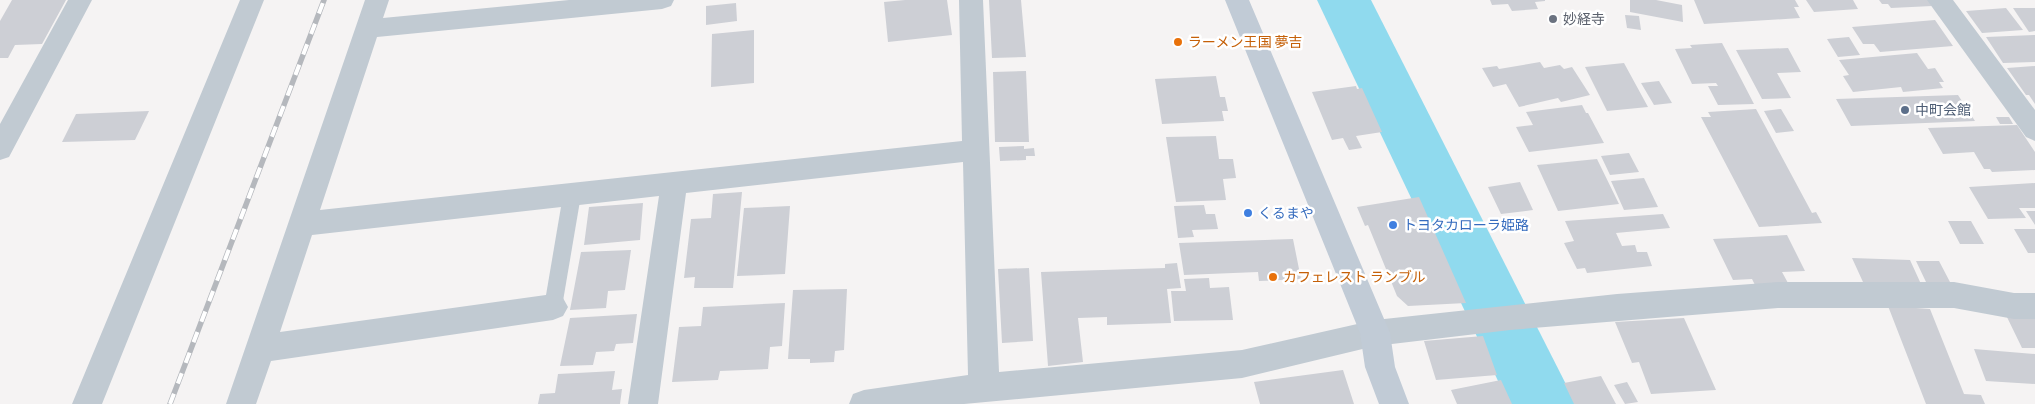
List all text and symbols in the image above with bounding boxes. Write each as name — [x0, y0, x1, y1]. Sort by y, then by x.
place label: 妙経寺 — [1563, 11, 1605, 28]
marker: 妙経寺 — [1547, 13, 1559, 25]
place label: ラーメン王国 夢吉 — [1188, 34, 1303, 51]
marker: ラーメン王国 夢吉 — [1172, 36, 1184, 48]
place label: 中町会館 — [1915, 102, 1971, 119]
marker: 中町会館 — [1899, 104, 1911, 116]
place label: くるまや — [1258, 205, 1314, 222]
marker: くるまや — [1242, 207, 1254, 219]
place label: トヨタカローラ姫路 — [1403, 217, 1529, 234]
marker: トヨタカローラ姫路 — [1387, 219, 1399, 231]
place label: カフェレスト ランブル — [1283, 269, 1426, 286]
marker: カフェレスト ランブル — [1267, 271, 1279, 283]

